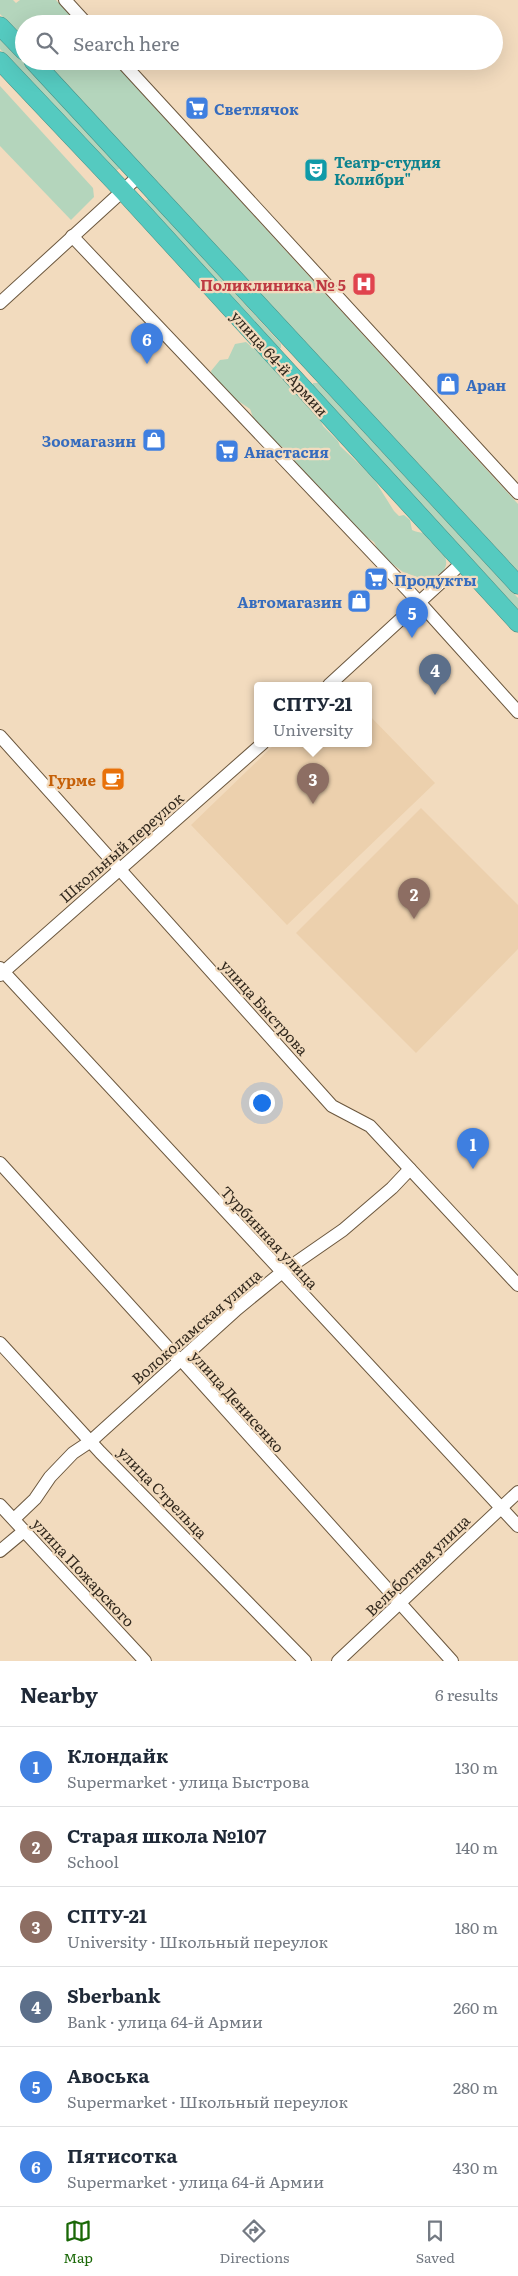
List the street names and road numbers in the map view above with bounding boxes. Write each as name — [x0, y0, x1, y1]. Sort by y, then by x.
street label: улица 64-й Армии — [226, 305, 334, 421]
street label: Школьный переулок — [54, 786, 188, 908]
street label: улица Быстрова — [216, 954, 315, 1061]
street label: Турбинная улица — [216, 1180, 325, 1295]
street label: Волоколамская улица — [126, 1262, 267, 1389]
street label: улица Денисенко — [186, 1345, 290, 1457]
street label: улица Стрельца — [113, 1441, 214, 1544]
street label: Вельботная улица — [359, 1508, 475, 1621]
street label: улица Пожарского — [27, 1512, 141, 1632]

